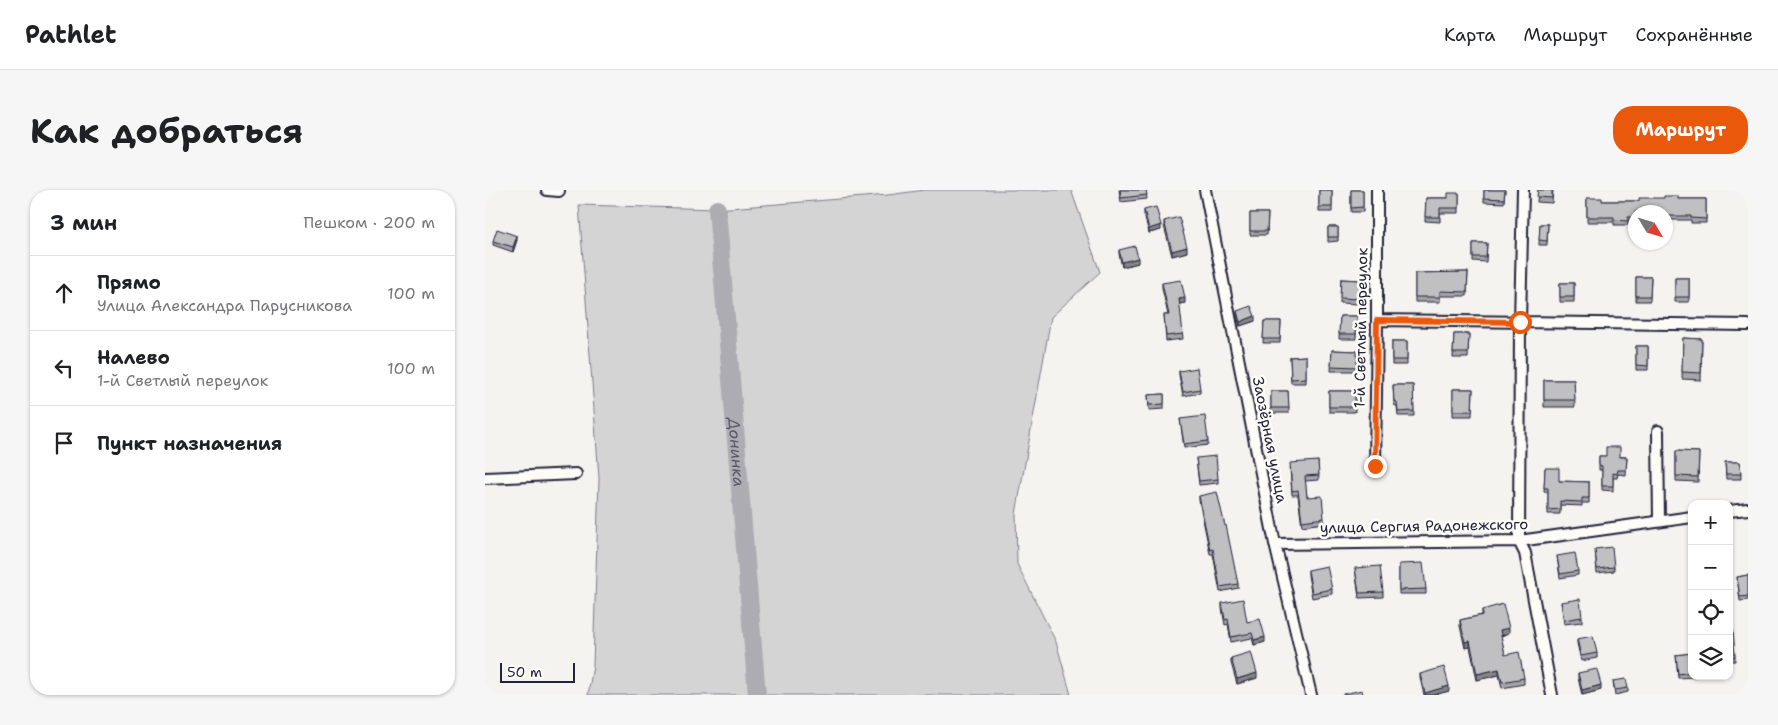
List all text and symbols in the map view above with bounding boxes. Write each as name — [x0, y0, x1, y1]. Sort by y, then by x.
text: Pathlet — [25, 19, 116, 51]
text: Карта — [1444, 23, 1495, 47]
text: Маршрут — [1523, 23, 1607, 47]
text: Сохранённые — [1635, 23, 1753, 47]
button: Маршрут — [1613, 106, 1748, 154]
text: Как добраться — [30, 107, 303, 154]
north arrow — [1628, 205, 1673, 250]
text: 3 мин — [50, 209, 117, 237]
text: Пешком · 200 m — [304, 212, 435, 233]
street label: 1-й Светлый переулок — [1350, 248, 1372, 408]
text: Прямо — [97, 270, 161, 295]
icon: ahead — [50, 279, 78, 307]
text: 100 m — [387, 283, 435, 304]
text: Улица Александра Парусникова — [97, 295, 352, 316]
route start — [1509, 311, 1532, 334]
text: Налево — [97, 345, 170, 370]
icon: left — [50, 354, 78, 382]
text: 100 m — [387, 358, 435, 379]
text: 1-й Светлый переулок — [97, 370, 268, 391]
street label: Заозёрная улица — [1248, 375, 1292, 505]
water label: Донинка — [723, 416, 750, 488]
icon: arrive — [50, 429, 78, 457]
text: Пункт назначения — [97, 431, 282, 456]
route end — [1364, 455, 1387, 478]
map controls — [1688, 500, 1733, 680]
button: + — [1688, 500, 1733, 545]
street label: улица Сергия Радонежского — [1320, 514, 1528, 538]
button: − — [1688, 545, 1733, 590]
button: locate — [1688, 590, 1733, 635]
button: layers — [1688, 635, 1733, 680]
scale bar — [500, 660, 575, 683]
text: 50 m — [507, 663, 542, 681]

